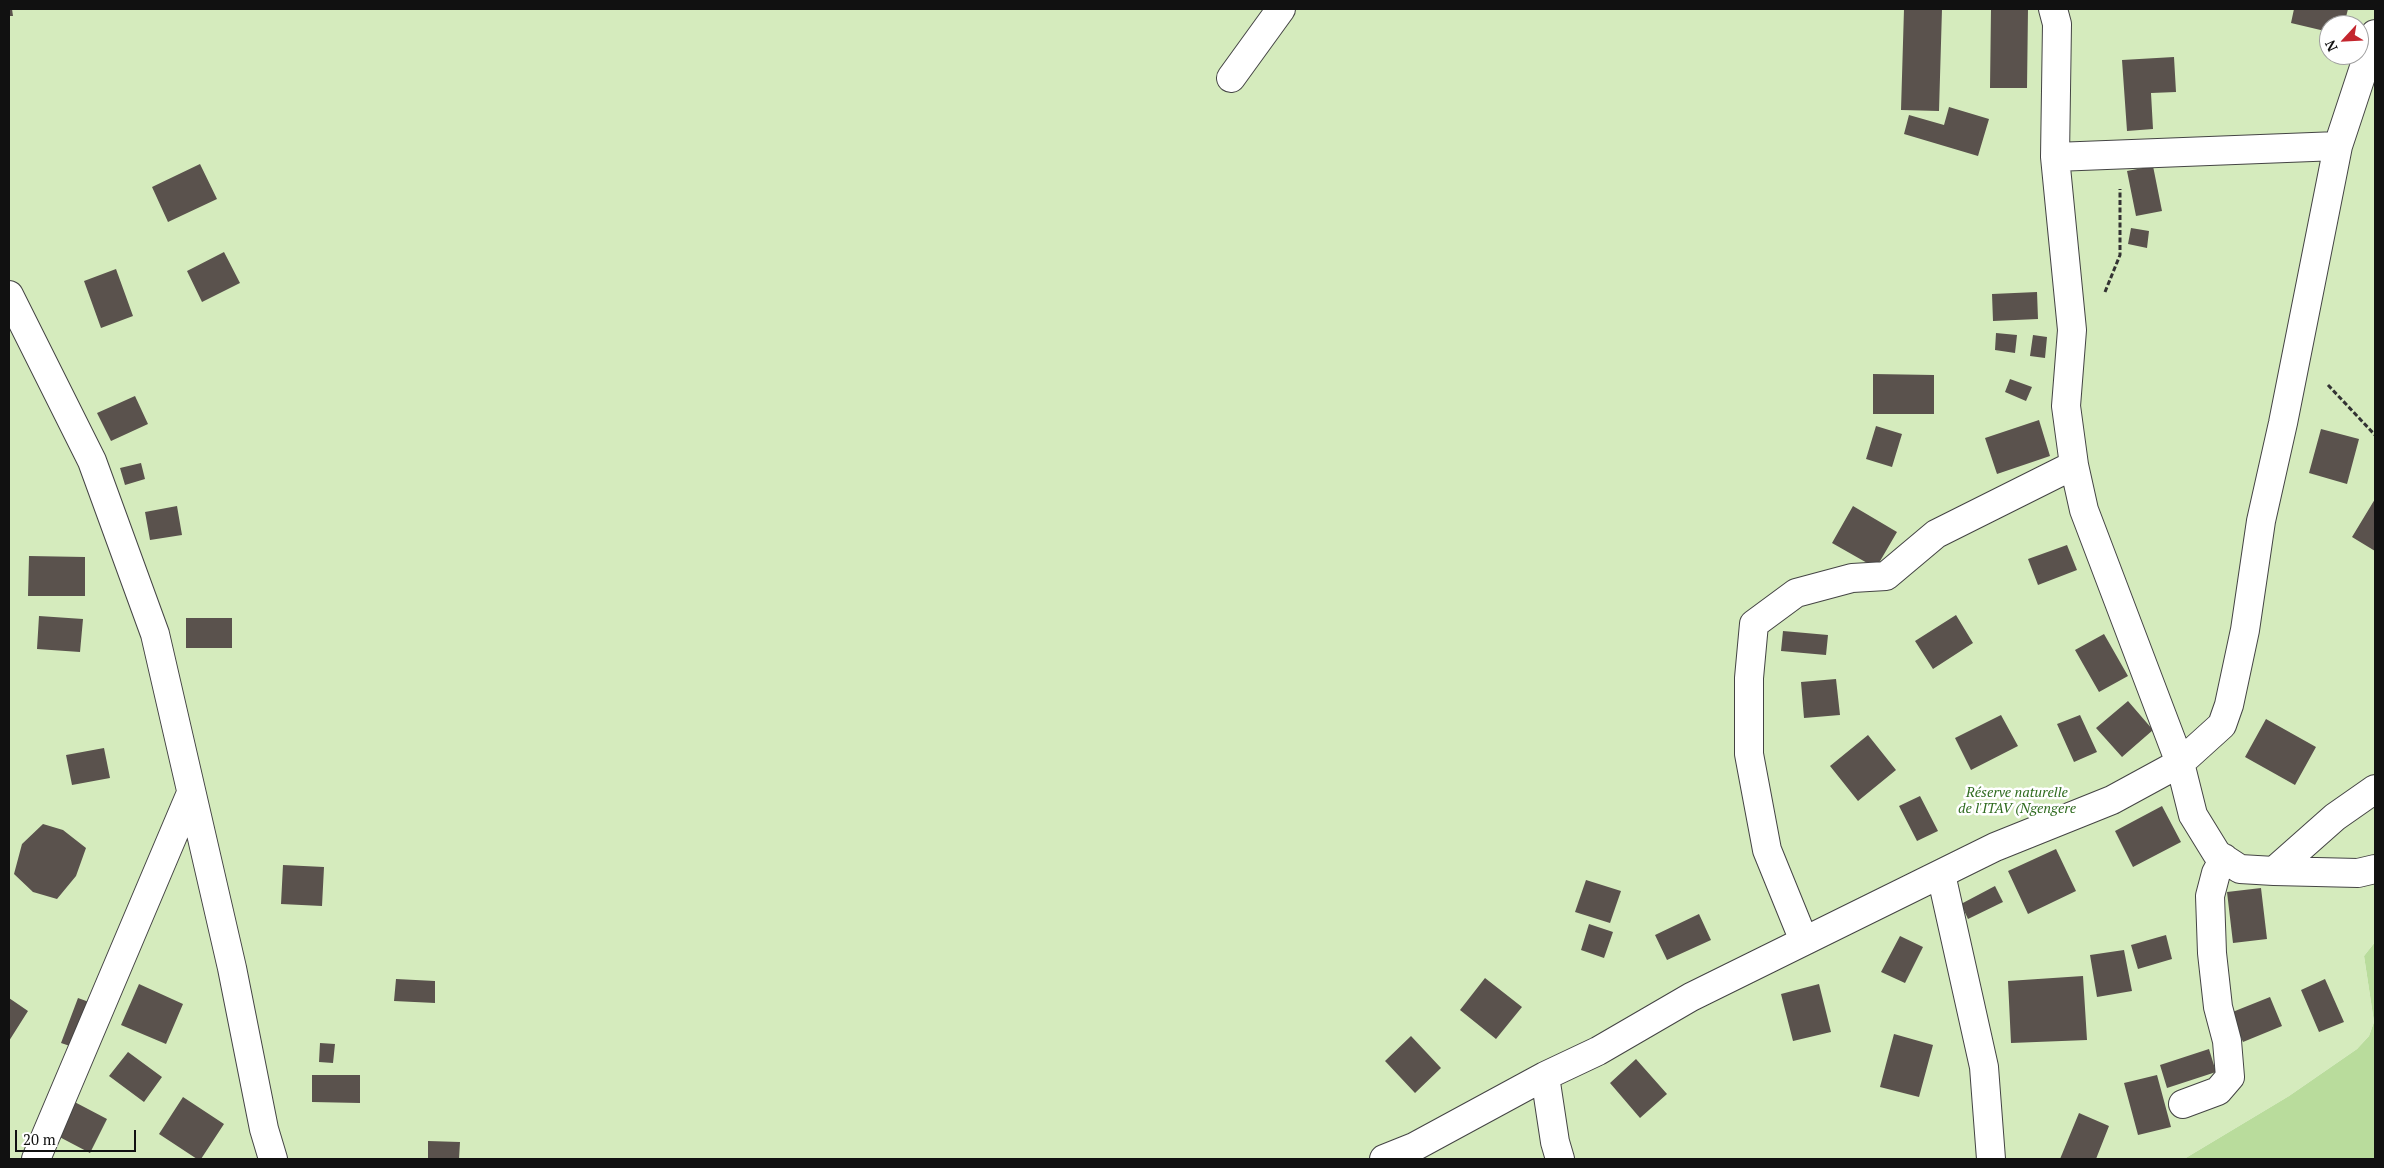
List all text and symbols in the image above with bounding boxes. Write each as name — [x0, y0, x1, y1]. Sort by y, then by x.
north arrow — [2319, 15, 2369, 65]
text: N — [2320, 37, 2342, 55]
park label: Réserve naturelle de l'ITAV (Ngengere — [1958, 785, 2076, 818]
scale bar — [18, 1120, 139, 1152]
text: 20 m — [23, 1129, 56, 1149]

